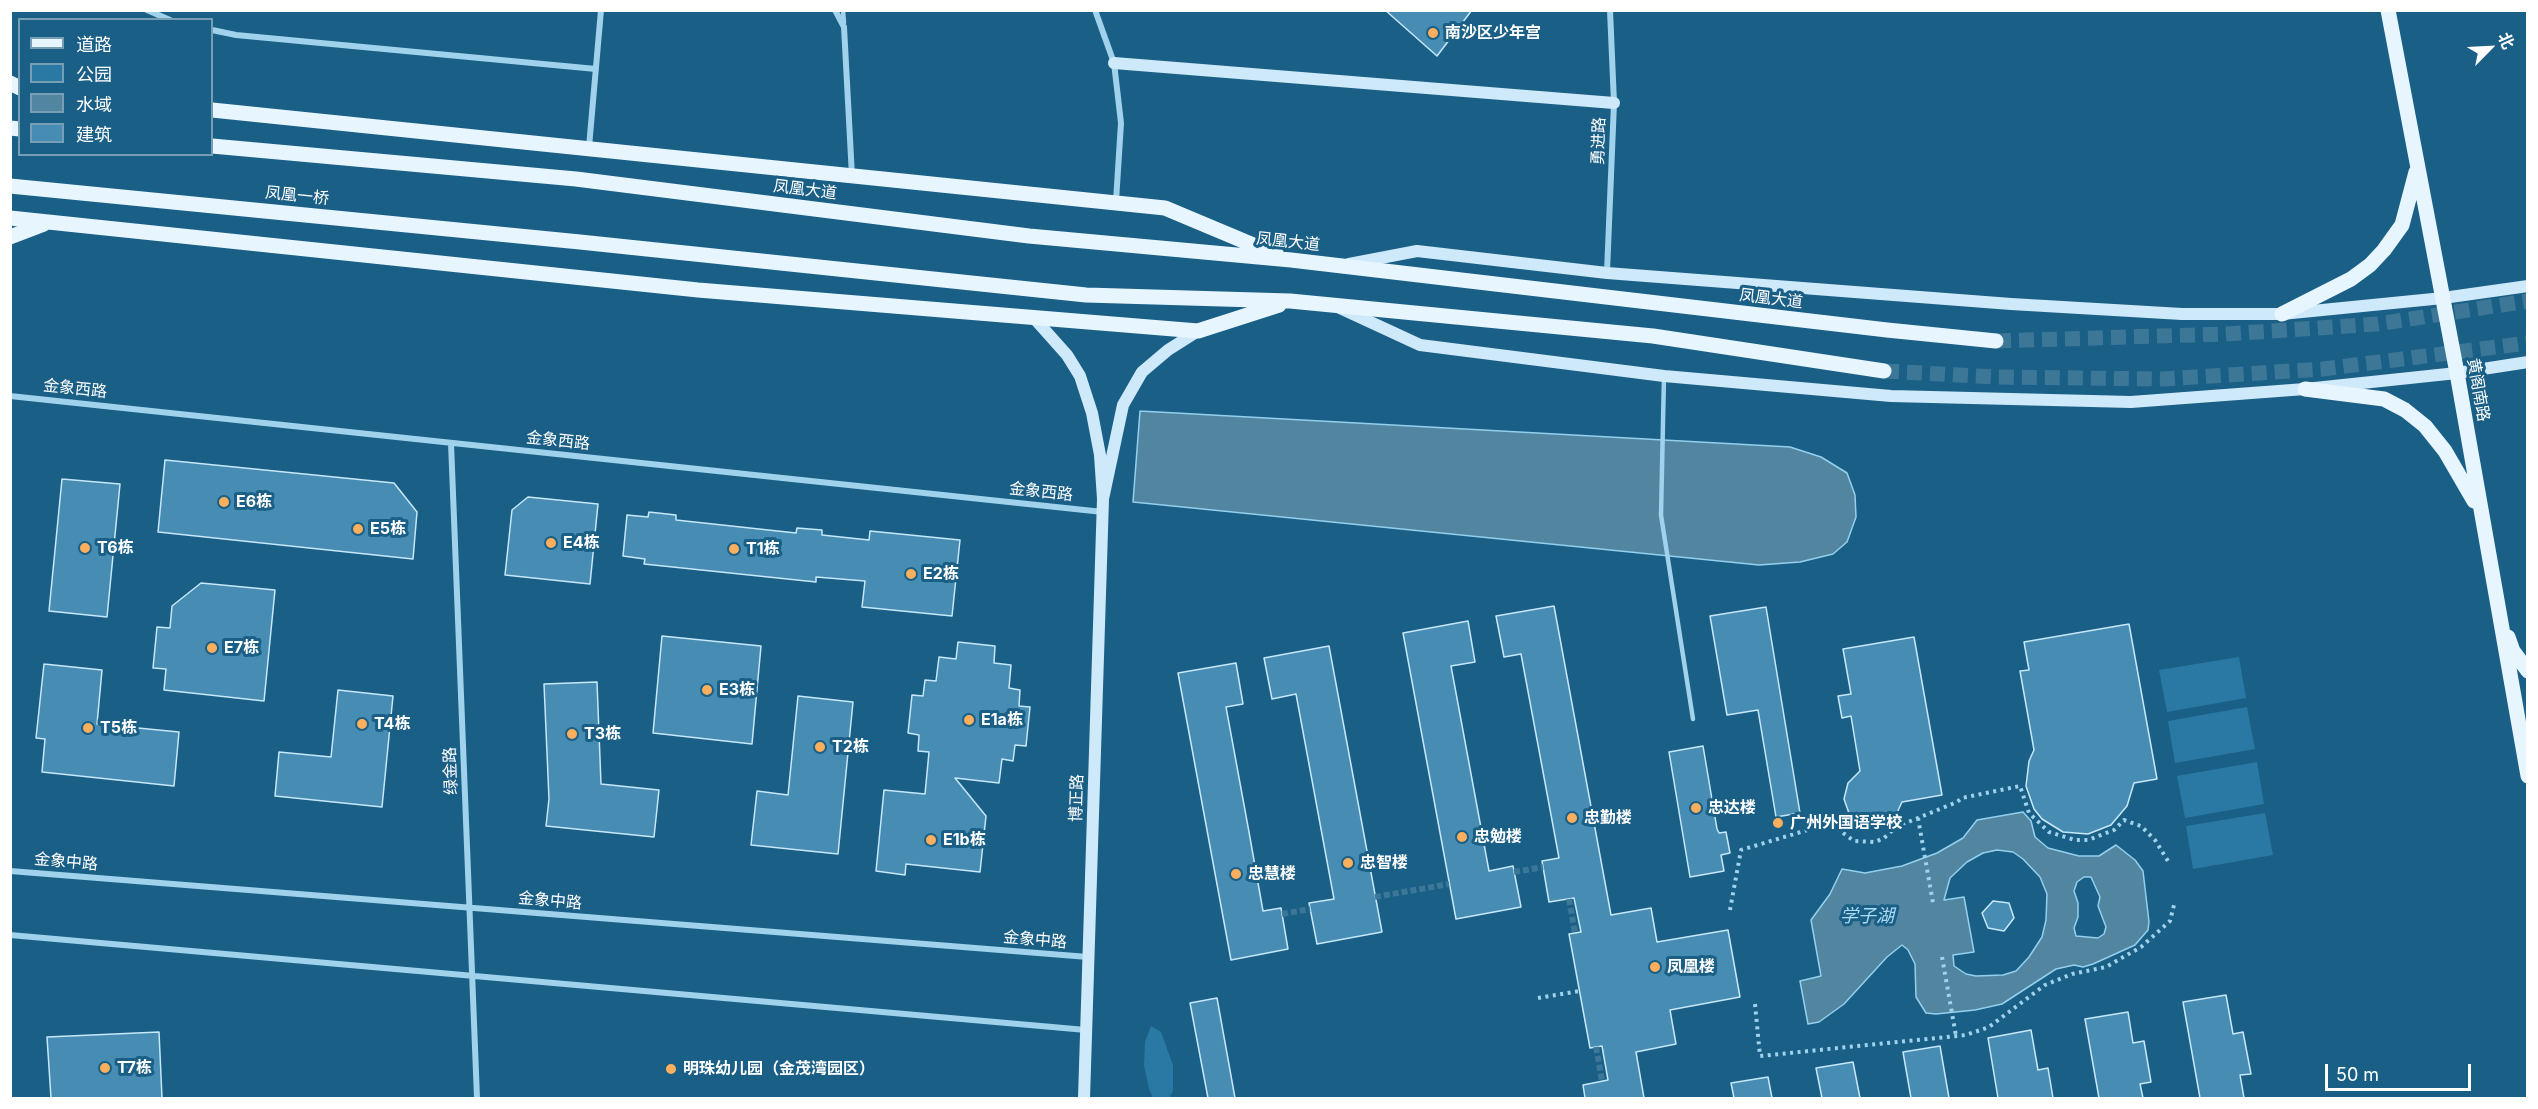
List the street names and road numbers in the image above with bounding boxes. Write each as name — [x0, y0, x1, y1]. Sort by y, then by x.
street label: 勇进路 — [1589, 117, 1609, 165]
street label: 凤凰大道 — [772, 177, 838, 203]
street label: 凤凰一桥 — [264, 183, 330, 209]
street label: 凤凰大道 — [1255, 229, 1321, 255]
street label: 凤凰大道 — [1738, 286, 1804, 312]
street label: 黄阁南路 — [2463, 357, 2493, 423]
street label: 金象西路 — [42, 376, 108, 402]
street label: 金象西路 — [525, 428, 591, 454]
street label: 金象西路 — [1008, 479, 1074, 505]
street label: 绿金路 — [441, 747, 461, 795]
street label: 博正路 — [1067, 774, 1087, 822]
street label: 金象中路 — [33, 850, 99, 874]
street label: 金象中路 — [517, 889, 583, 913]
street label: 金象中路 — [1002, 928, 1068, 952]

